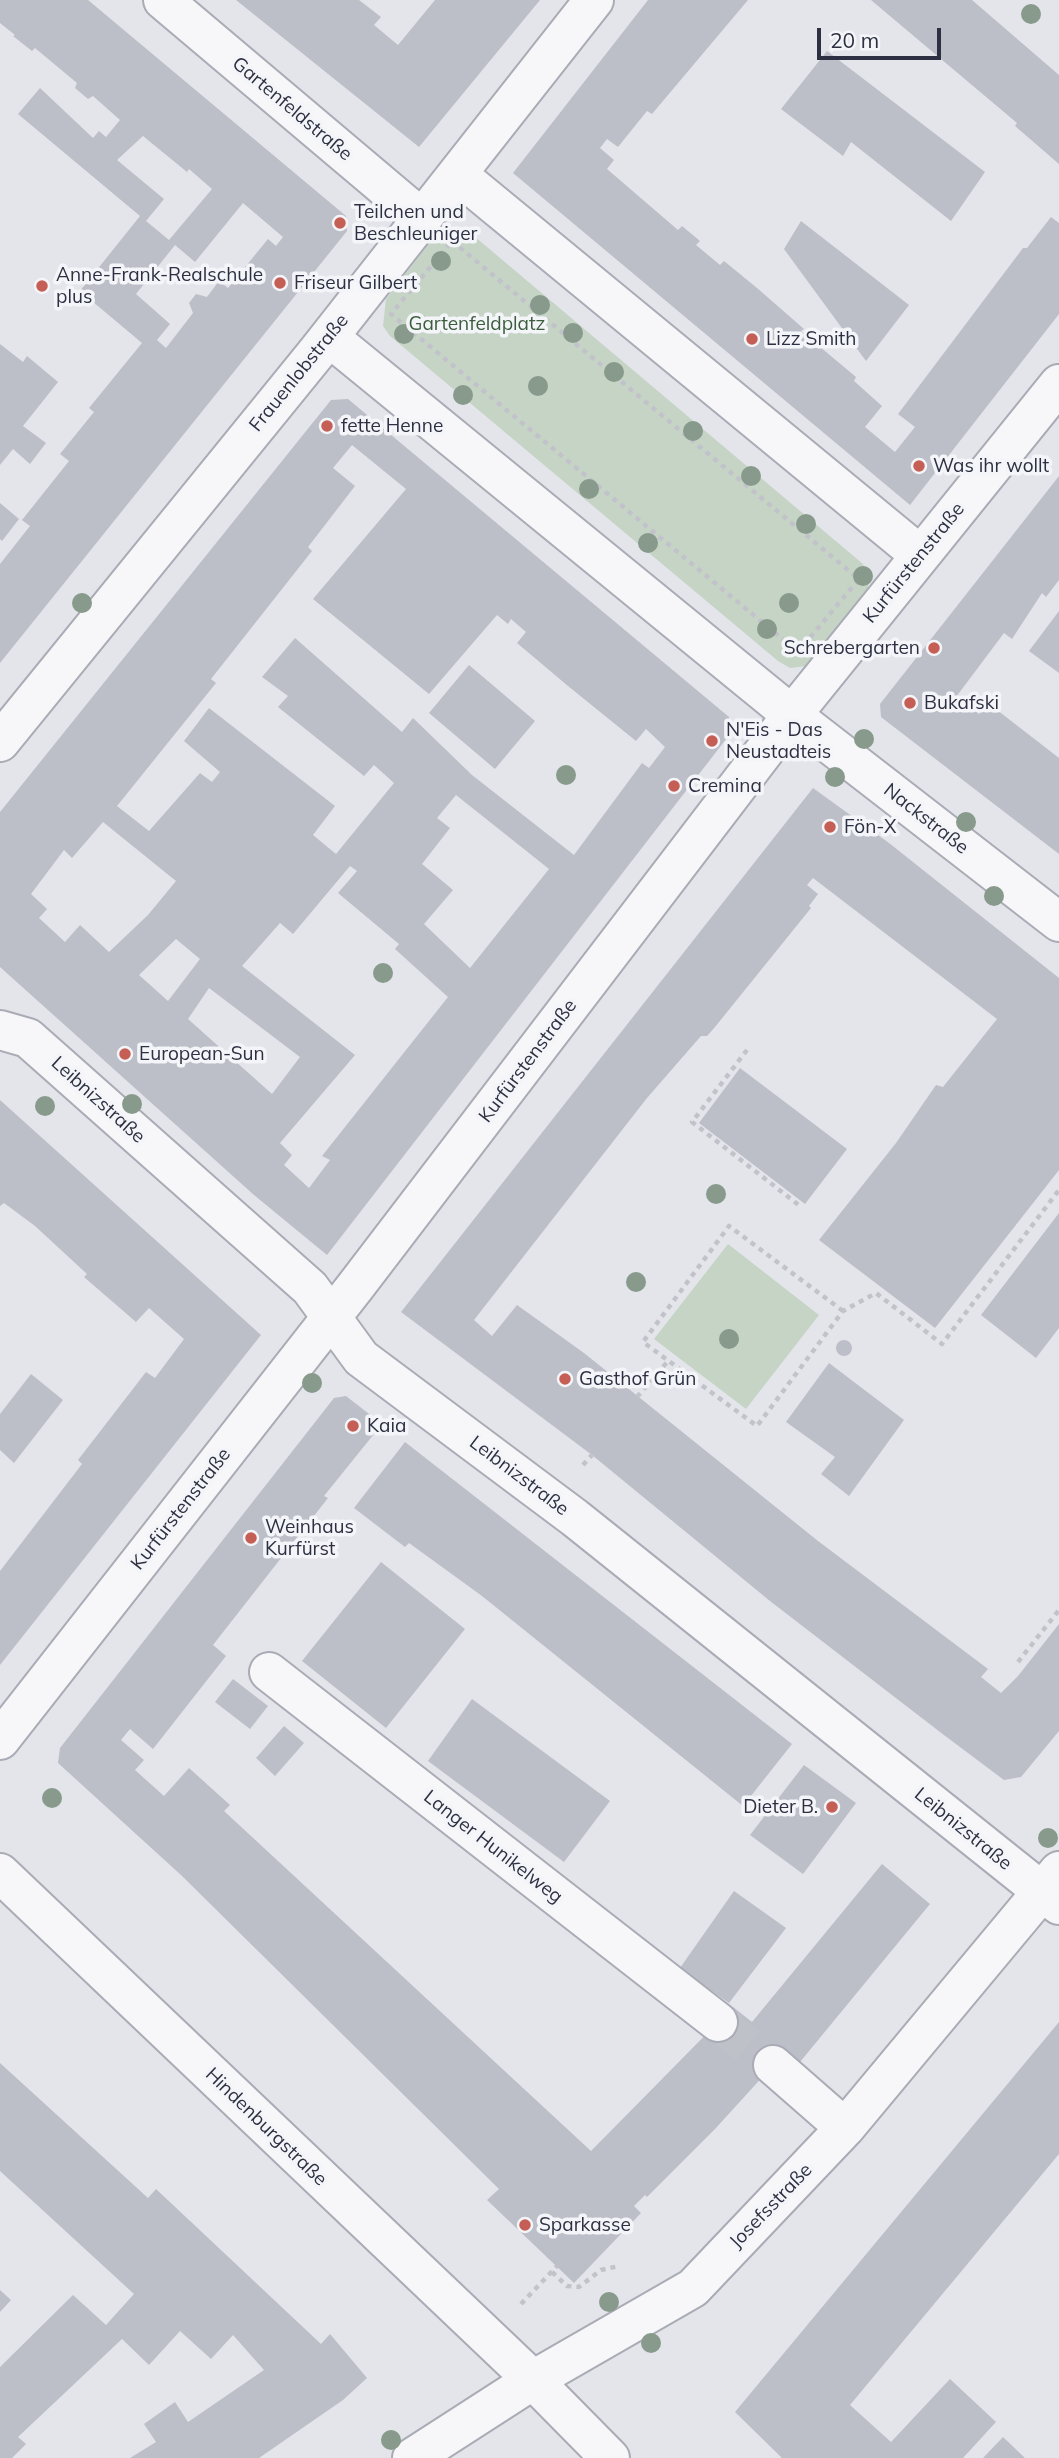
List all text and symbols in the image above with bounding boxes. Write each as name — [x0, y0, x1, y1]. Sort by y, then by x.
scale bar — [821, 14, 945, 58]
text: 20 m — [830, 27, 879, 53]
street label: Gartenfeldstraße — [227, 52, 357, 166]
place label: Teilchen und Beschleuniger — [354, 201, 477, 245]
marker: Teilchen und Beschleuniger — [332, 215, 348, 231]
place label: Anne-Frank-Realschule plus — [56, 264, 263, 308]
place label: Friseur Gilbert — [294, 272, 417, 294]
marker: Friseur Gilbert — [272, 275, 288, 291]
marker: Anne-Frank-Realschule plus — [34, 278, 50, 294]
street label: Frauenlobstraße — [245, 310, 353, 436]
park label: Gartenfeldplatz — [409, 313, 545, 335]
place label: Lizz Smith — [766, 328, 856, 350]
marker: Lizz Smith — [744, 331, 760, 347]
place label: fette Henne — [341, 415, 443, 437]
marker: fette Henne — [319, 418, 335, 434]
place label: Was ihr wollt — [933, 455, 1049, 477]
marker: Was ihr wollt — [911, 458, 927, 474]
street label: Kurfürstenstraße — [858, 498, 970, 628]
place label: Schrebergarten — [784, 637, 920, 659]
marker: Schrebergarten — [926, 640, 942, 656]
place label: Bukafski — [924, 692, 999, 714]
marker: Bukafski — [902, 695, 918, 711]
place label: N'Eis - Das Neustadteis — [726, 719, 831, 763]
marker: N'Eis - Das Neustadteis — [704, 733, 720, 749]
place label: Cremina — [688, 775, 762, 797]
marker: Cremina — [666, 778, 682, 794]
street label: Nackstraße — [879, 779, 973, 859]
place label: Fön-X — [844, 816, 896, 838]
marker: Fön-X — [822, 819, 838, 835]
street label: Kurfürstenstraße — [474, 995, 582, 1127]
place label: European-Sun — [139, 1043, 265, 1065]
marker: European-Sun — [117, 1046, 133, 1062]
street label: Leibnizstraße — [46, 1052, 150, 1148]
place label: Gasthof Grün — [579, 1368, 696, 1390]
marker: Gasthof Grün — [557, 1371, 573, 1387]
place label: Kaia — [367, 1415, 406, 1437]
marker: Kaia — [345, 1418, 361, 1434]
street label: Leibnizstraße — [465, 1431, 573, 1521]
street label: Kurfürstenstraße — [126, 1444, 236, 1574]
place label: Weinhaus Kurfürst — [265, 1516, 354, 1560]
marker: Weinhaus Kurfürst — [243, 1530, 259, 1546]
street label: Leibnizstraße — [910, 1783, 1016, 1875]
street label: Langer Hunikelweg — [419, 1786, 567, 1908]
place label: Dieter B. — [743, 1796, 818, 1818]
marker: Dieter B. — [824, 1799, 840, 1815]
street label: Hindenburgstraße — [200, 2063, 332, 2191]
street label: Josefsstraße — [725, 2159, 817, 2253]
place label: Sparkasse — [539, 2214, 631, 2236]
marker: Sparkasse — [517, 2217, 533, 2233]

